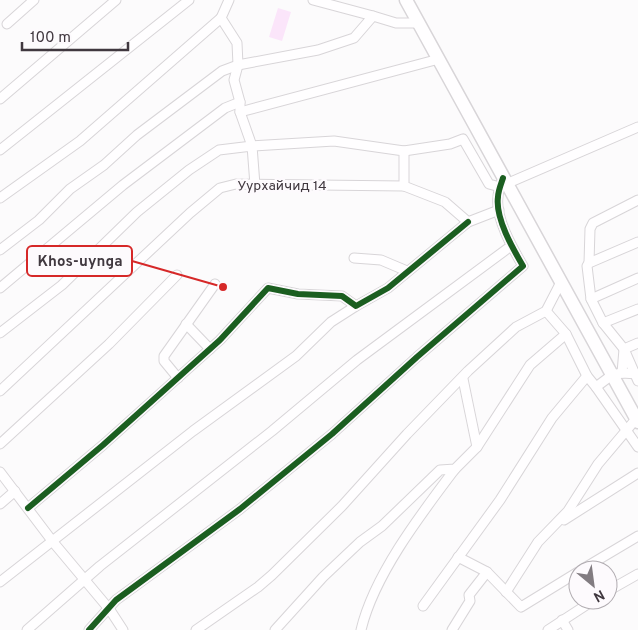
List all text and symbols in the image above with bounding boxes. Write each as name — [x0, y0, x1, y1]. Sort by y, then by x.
scale bar — [22, 20, 129, 52]
text: 100 m — [30, 29, 71, 48]
street label: Уурхайчид 14 — [237, 178, 327, 195]
callout: Khos-uynga — [27, 246, 132, 276]
text: Khos-uynga — [37, 253, 123, 272]
north arrow — [568, 560, 618, 610]
text: N — [590, 585, 607, 605]

